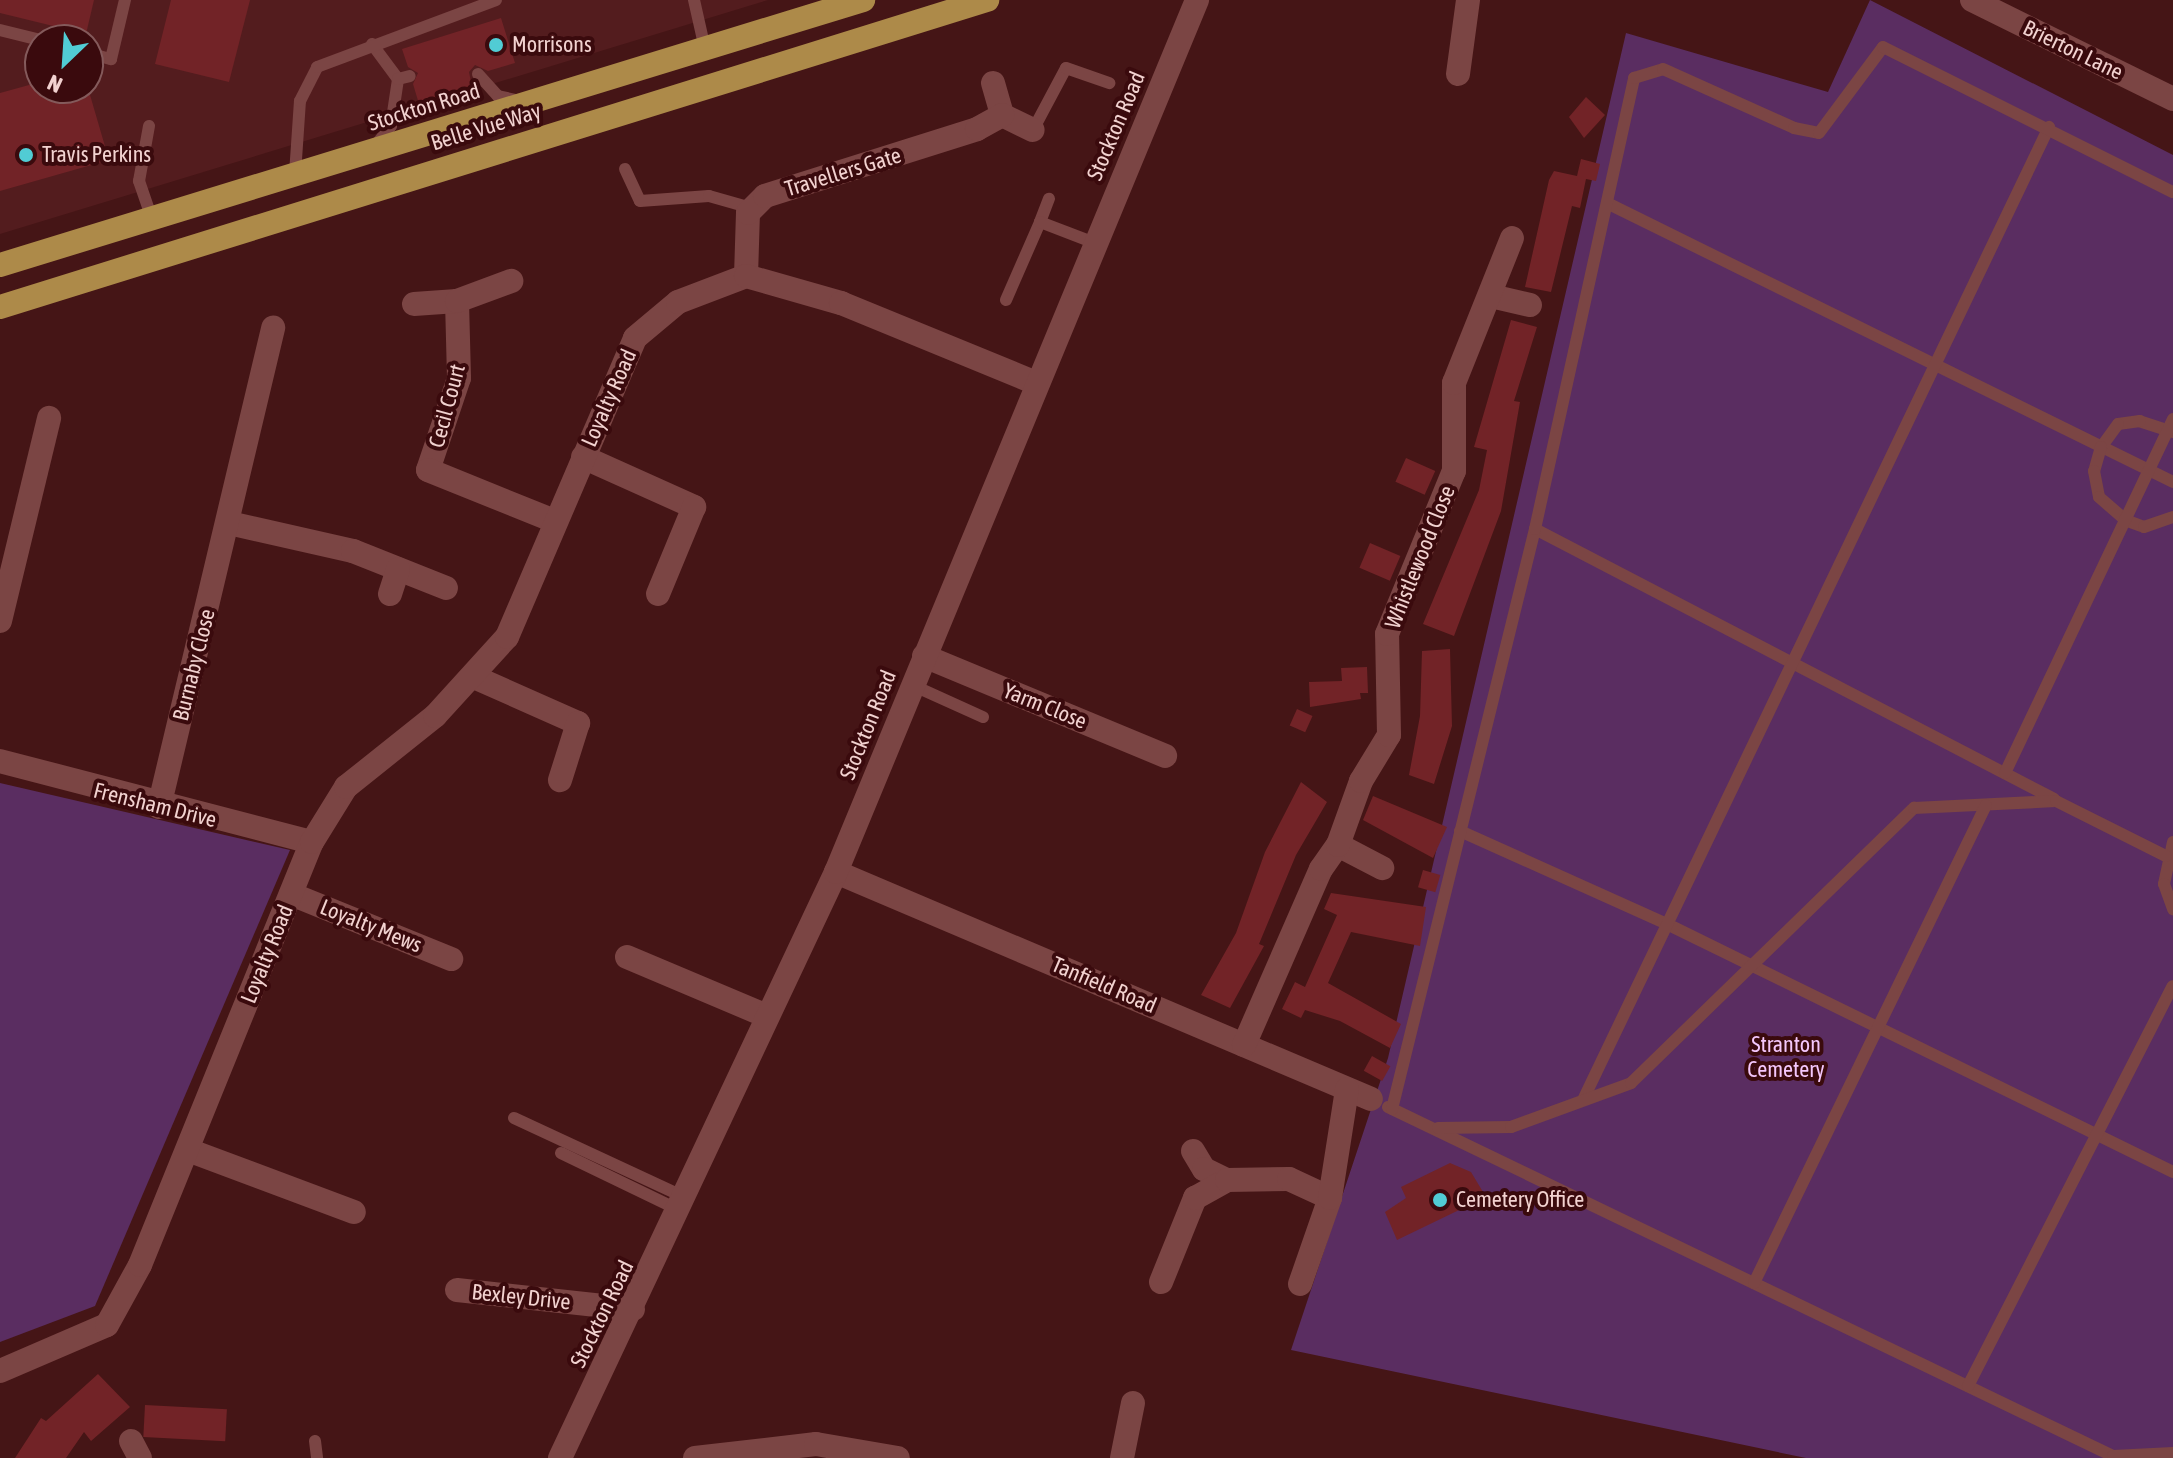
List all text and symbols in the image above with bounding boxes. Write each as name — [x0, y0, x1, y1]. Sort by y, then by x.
street label: Brierton Lane — [2019, 15, 2127, 85]
north arrow — [24, 24, 104, 104]
place label: Morrisons — [512, 32, 592, 58]
marker: Morrisons — [487, 36, 505, 54]
street label: Stockton Road — [1081, 68, 1151, 184]
text: N — [43, 69, 66, 98]
street label: Stockton Road — [365, 77, 483, 137]
street label: Belle Vue Way — [428, 98, 544, 156]
place label: Travis Perkins — [42, 142, 151, 168]
street label: Travellers Gate — [782, 142, 904, 202]
marker: Travis Perkins — [17, 146, 35, 164]
street label: Loyalty Road — [576, 345, 642, 451]
street label: Cecil Court — [423, 361, 471, 451]
street label: Whistlewood Close — [1379, 482, 1461, 632]
street label: Burnaby Close — [167, 606, 221, 724]
street label: Stockton Road — [834, 666, 902, 784]
street label: Yarm Close — [999, 677, 1091, 735]
street label: Frensham Drive — [91, 777, 219, 833]
street label: Loyalty Mews — [316, 894, 426, 958]
street label: Loyalty Road — [235, 901, 299, 1007]
street label: Tanfield Road — [1048, 951, 1160, 1019]
park label: Stranton Cemetery — [1747, 1031, 1825, 1082]
place label: Cemetery Office — [1456, 1187, 1584, 1213]
marker: Cemetery Office — [1431, 1191, 1449, 1209]
street label: Stockton Road — [565, 1256, 639, 1372]
street label: Bexley Drive — [470, 1279, 572, 1315]

